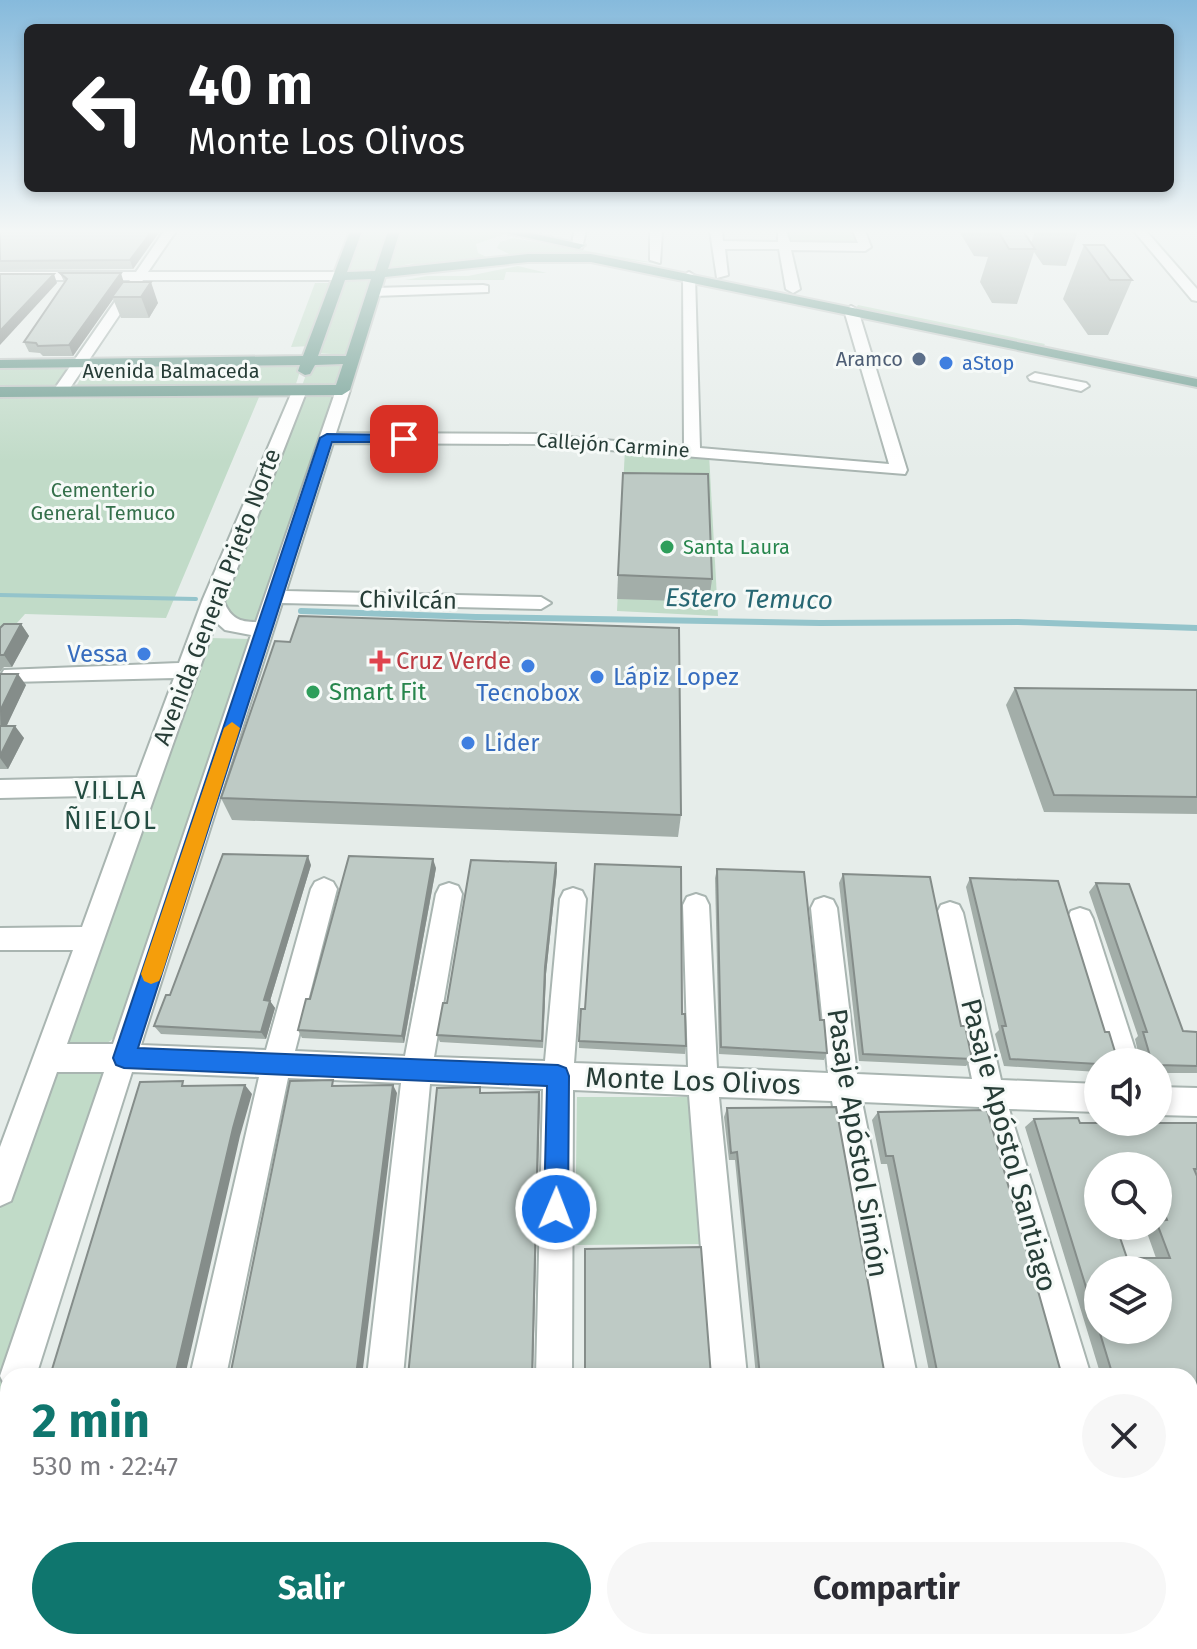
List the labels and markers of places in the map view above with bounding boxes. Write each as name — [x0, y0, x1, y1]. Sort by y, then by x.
place label: Aramco — [836, 347, 903, 371]
marker: Aramco — [910, 350, 928, 368]
place label: aStop — [962, 351, 1014, 375]
marker: aStop — [937, 354, 955, 372]
pin — [370, 405, 438, 473]
place label: Santa Laura — [683, 535, 790, 559]
marker: Santa Laura — [658, 538, 676, 556]
place label: Vessa — [67, 640, 128, 668]
marker: Vessa — [135, 645, 153, 663]
place label: Cruz Verde — [396, 647, 511, 675]
marker: Cruz Verde — [371, 652, 389, 670]
marker: Tecnobox — [519, 657, 537, 675]
place label: Lápiz Lopez — [613, 663, 739, 691]
marker: Lápiz Lopez — [588, 668, 606, 686]
place label: Smart Fit — [329, 678, 427, 706]
place label: Tecnobox — [476, 679, 580, 707]
marker: Smart Fit — [304, 683, 322, 701]
place label: Lider — [484, 729, 540, 757]
marker: Lider — [459, 734, 477, 752]

